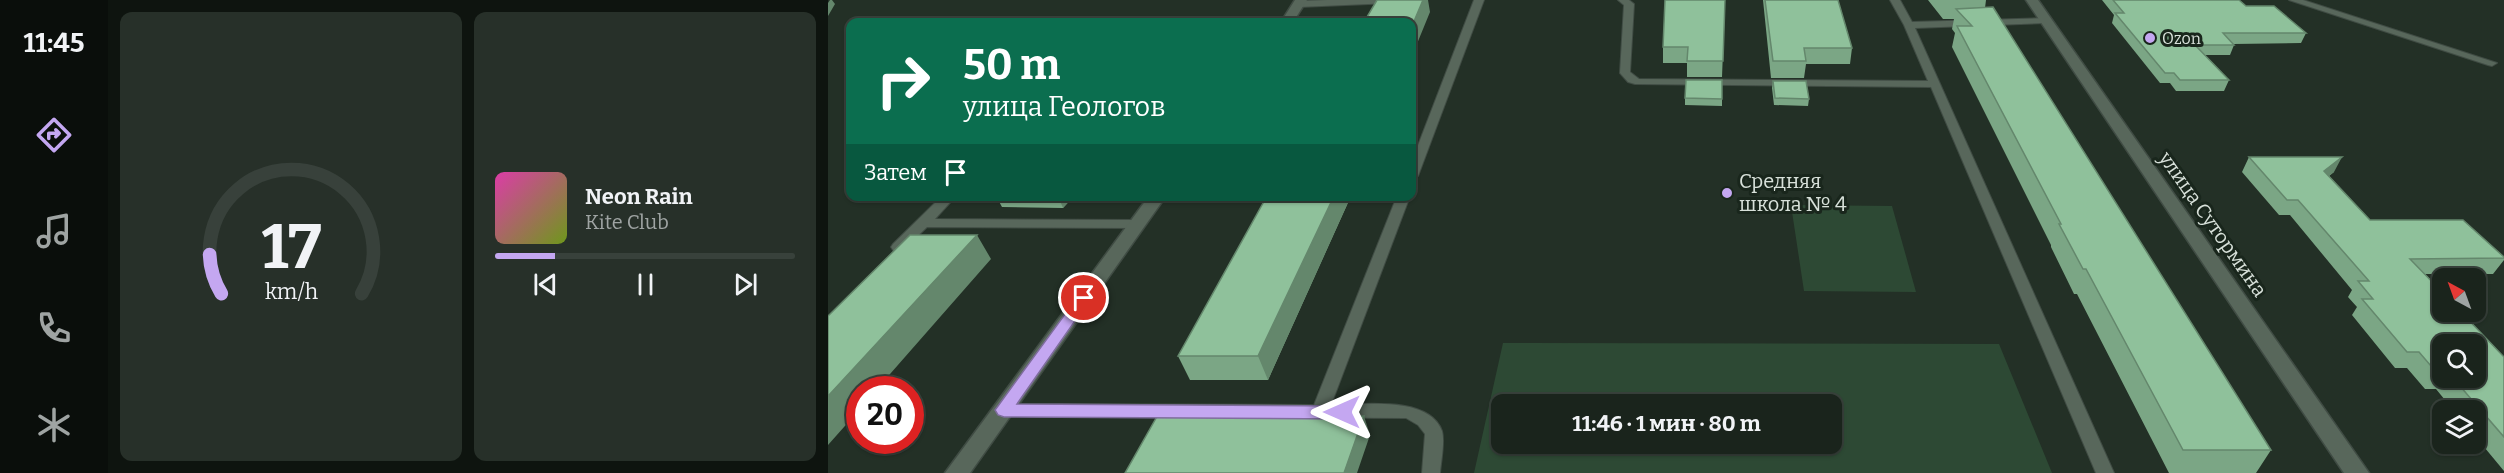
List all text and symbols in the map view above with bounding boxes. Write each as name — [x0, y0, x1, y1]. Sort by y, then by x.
text: 11:45 — [24, 27, 84, 59]
place label: Ozon — [2162, 29, 2201, 48]
marker: Ozon — [2143, 31, 2157, 45]
text: 50 m — [963, 40, 1060, 90]
icon: right — [864, 42, 942, 120]
text: улица Геологов — [963, 91, 1165, 123]
icon: directions — [33, 114, 75, 156]
street label: улица Сутормина — [2153, 146, 2272, 301]
icon: arrive — [939, 156, 972, 189]
text: Затем — [864, 159, 927, 186]
place label: Средняя школа № 4 — [1739, 169, 1847, 216]
text: Neon Rain — [585, 183, 693, 210]
marker: Средняя школа № 4 — [1720, 186, 1734, 200]
icon: music — [33, 210, 75, 252]
text: 17 — [261, 210, 321, 285]
text: Kite Club — [585, 210, 669, 234]
icon: previous — [529, 268, 562, 301]
icon: pause — [629, 268, 662, 301]
icon: next — [729, 268, 762, 301]
north arrow — [2432, 268, 2486, 322]
map controls — [2432, 268, 2486, 454]
pin — [1058, 272, 1109, 323]
text: km/h — [264, 279, 318, 305]
icon: arrive — [1067, 281, 1100, 314]
icon: phone — [33, 307, 75, 349]
button: search — [2432, 334, 2486, 388]
speed limit sign: 20 — [846, 376, 924, 454]
position arrow — [1310, 380, 1374, 444]
button: layers — [2432, 400, 2486, 454]
icon: climate — [33, 404, 75, 446]
text: 11:46 · 1 мин · 80 m — [1572, 410, 1761, 437]

